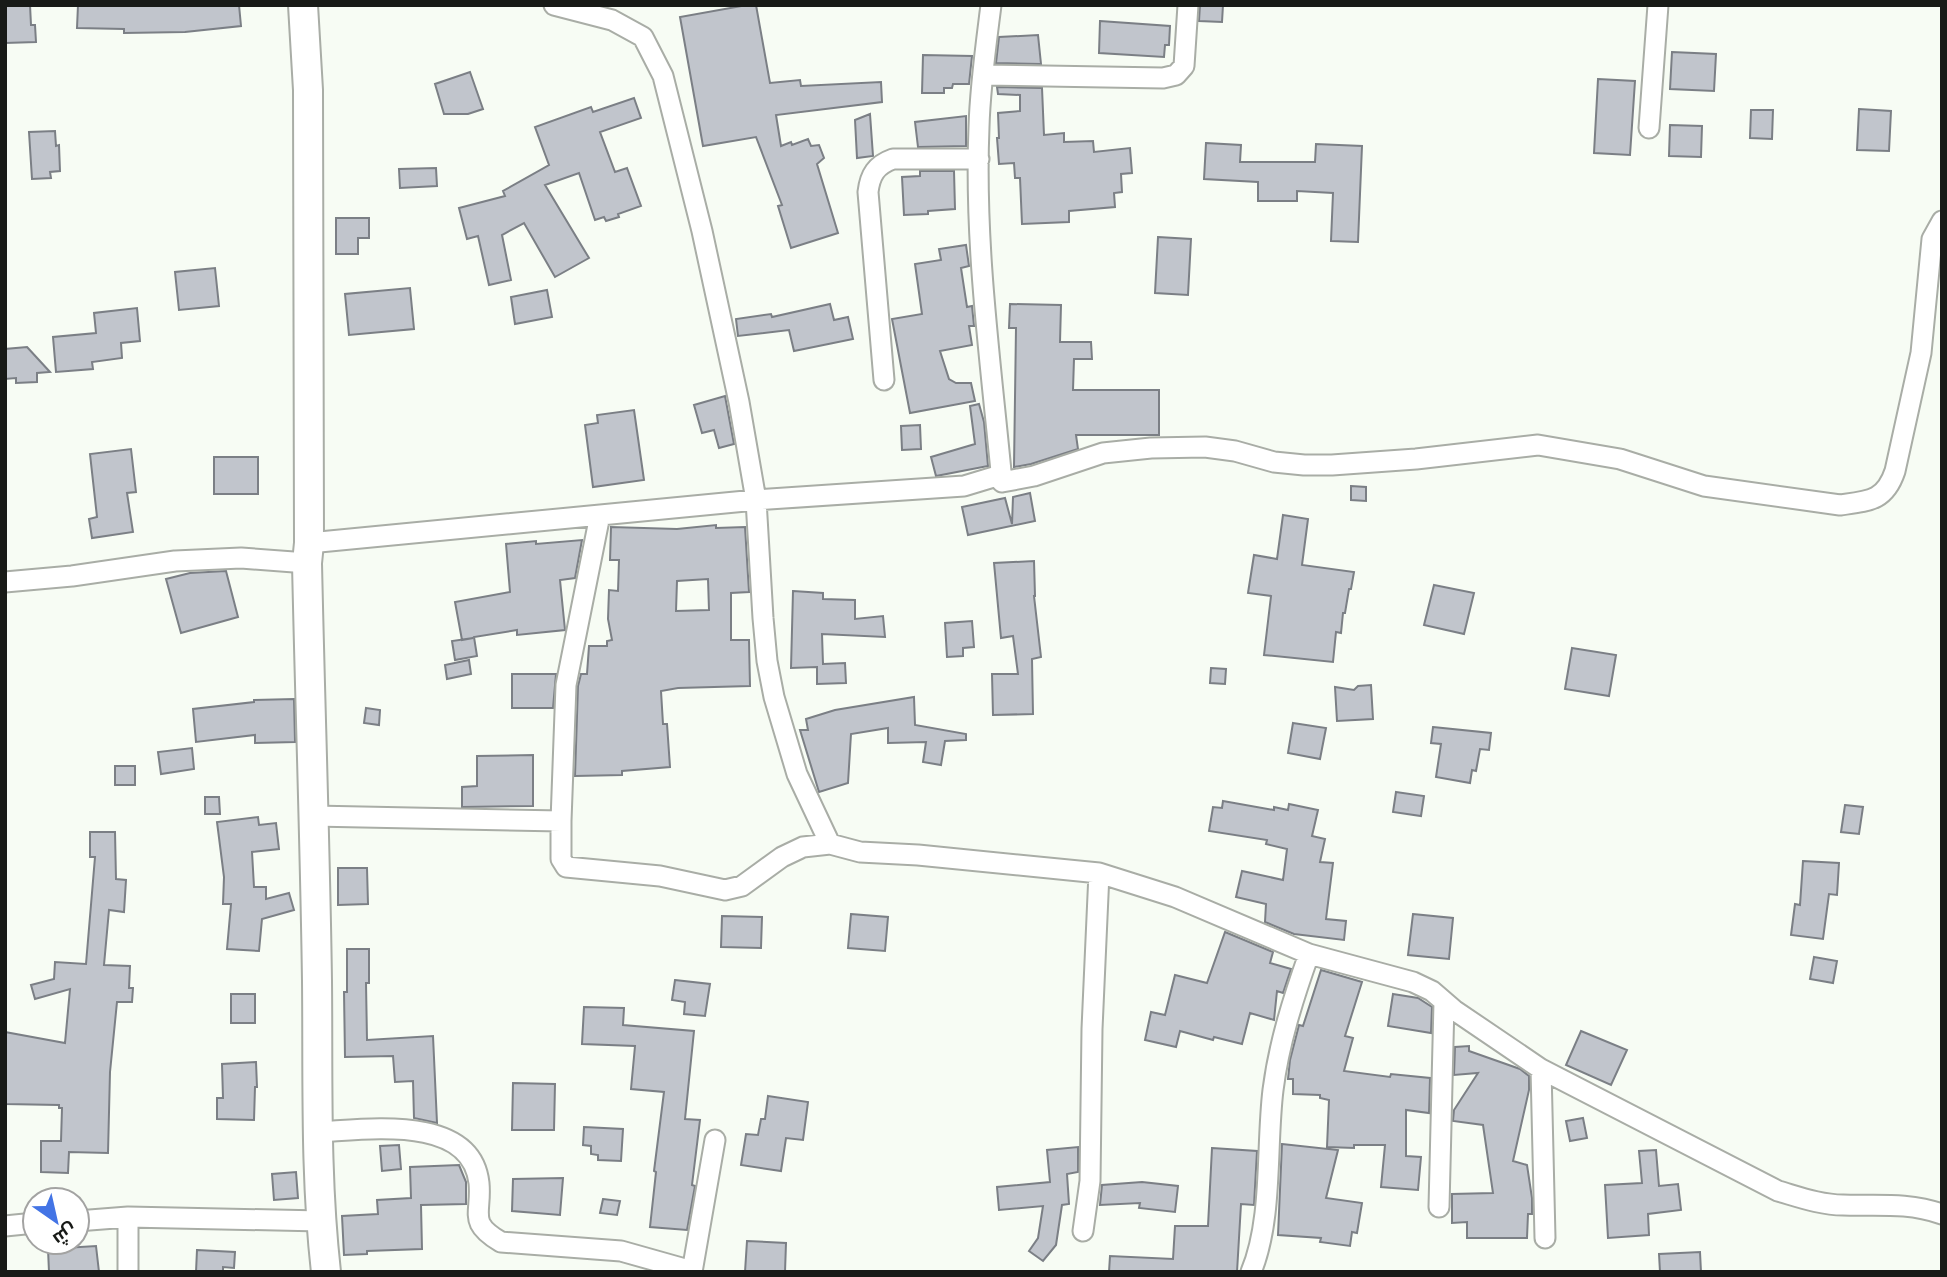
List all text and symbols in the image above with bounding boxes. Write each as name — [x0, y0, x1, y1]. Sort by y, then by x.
north arrow — [21, 1186, 91, 1256]
text: ش — [48, 1217, 82, 1252]

